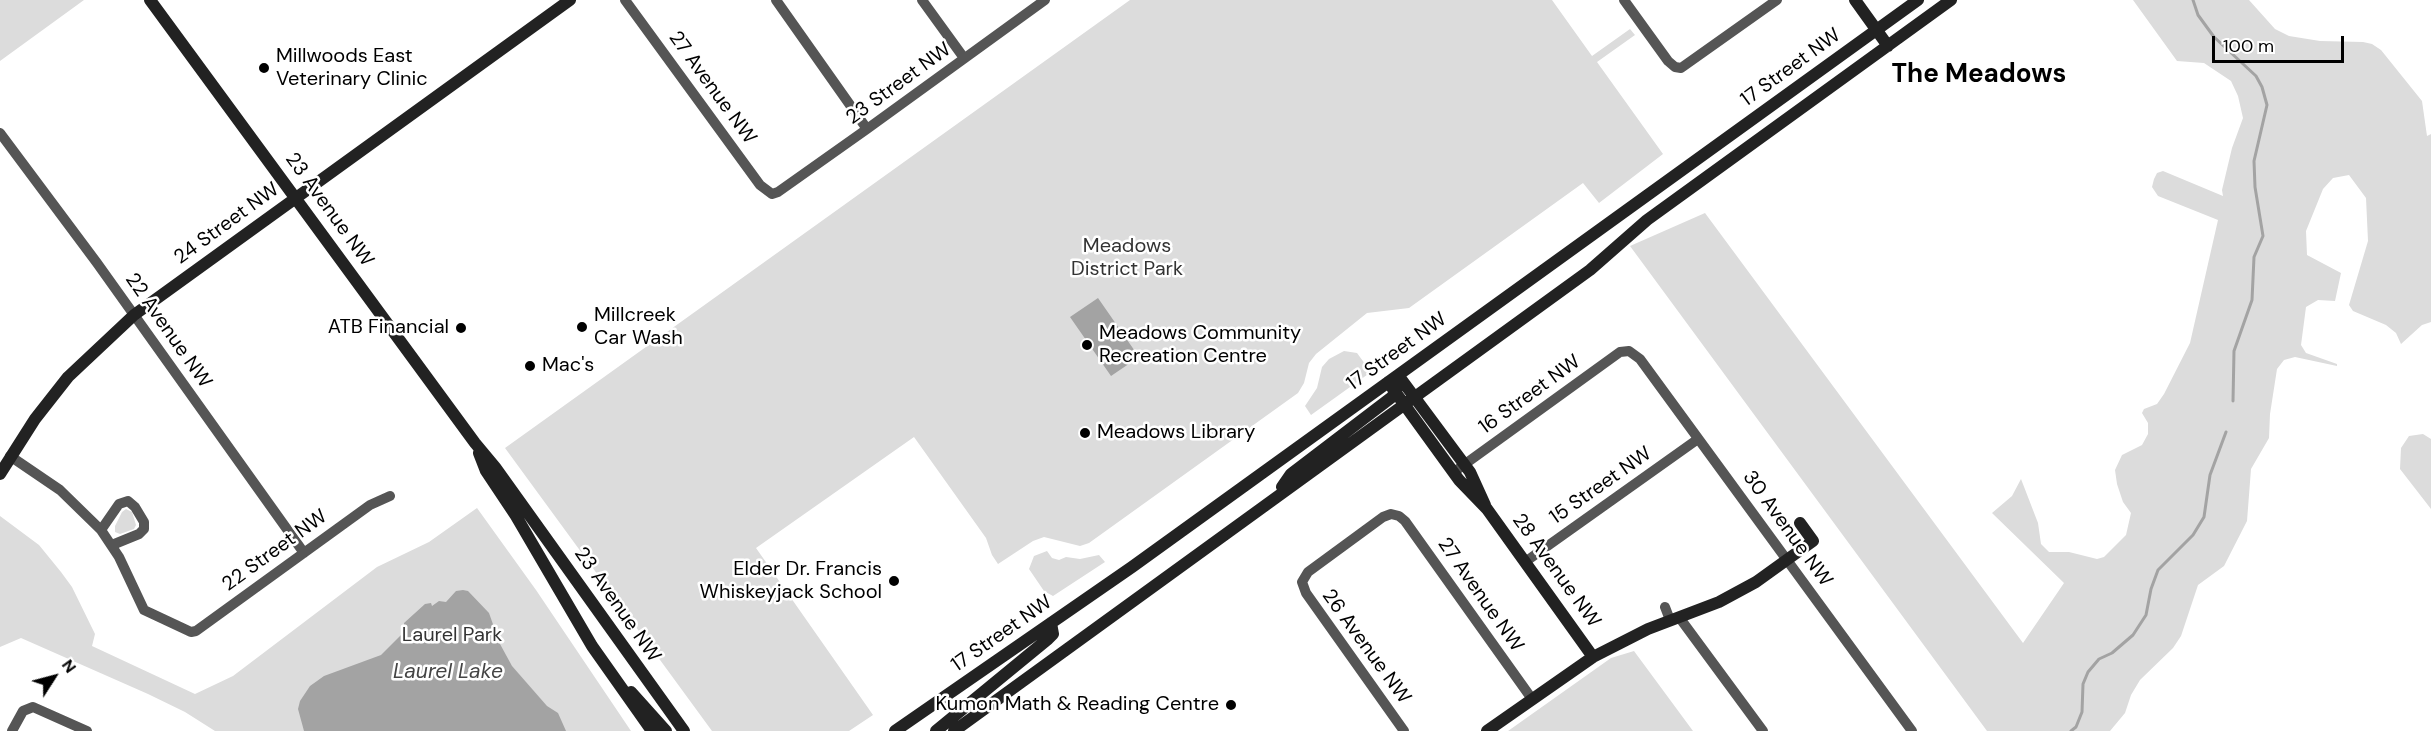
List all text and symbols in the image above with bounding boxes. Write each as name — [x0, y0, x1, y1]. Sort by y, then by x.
street label: 17 Street NW — [1736, 24, 1846, 112]
scale bar — [2215, 24, 2347, 62]
street label: 27 Avenue NW — [663, 27, 761, 149]
text: 100 m — [2223, 34, 2274, 58]
street label: 23 Street NW — [842, 38, 956, 130]
place label: Millwoods East Veterinary Clinic — [276, 45, 428, 92]
district label: The Meadows — [1892, 59, 2066, 91]
marker: Millwoods East Veterinary Clinic — [257, 61, 271, 75]
street label: 23 Avenue NW — [280, 148, 378, 272]
street label: 24 Street NW — [170, 178, 284, 270]
park label: Meadows District Park — [1071, 235, 1183, 282]
street label: 22 Avenue NW — [120, 269, 216, 393]
place label: Millcreek Car Wash — [594, 304, 683, 351]
street label: 17 Street NW — [1342, 308, 1452, 396]
place label: ATB Financial — [328, 316, 449, 340]
marker: Millcreek Car Wash — [575, 320, 589, 334]
marker: ATB Financial — [454, 321, 468, 335]
place label: Meadows Community Recreation Centre — [1099, 322, 1301, 369]
marker: Meadows Community Recreation Centre — [1080, 338, 1094, 352]
street label: 16 Street NW — [1475, 350, 1585, 440]
place label: Mac's — [542, 354, 594, 378]
marker: Mac's — [523, 359, 537, 373]
place label: Meadows Library — [1097, 421, 1255, 445]
marker: Meadows Library — [1078, 426, 1092, 440]
street label: 15 Street NW — [1545, 442, 1657, 530]
street label: 30 Avenue NW — [1737, 466, 1837, 592]
street label: 22 Street NW — [218, 505, 332, 597]
street label: 28 Avenue NW — [1507, 509, 1605, 633]
street label: 27 Avenue NW — [1432, 533, 1528, 657]
street label: 23 Avenue NW — [568, 543, 666, 667]
place label: Elder Dr. Francis Whiskeyjack School — [700, 558, 882, 605]
marker: Elder Dr. Francis Whiskeyjack School — [887, 574, 901, 588]
street label: 26 Avenue NW — [1316, 585, 1416, 709]
street label: 17 Street NW — [947, 590, 1057, 678]
park label: Laurel Park — [402, 624, 502, 648]
north arrow — [24, 647, 84, 707]
text: N — [57, 655, 81, 677]
water label: Laurel Lake — [393, 659, 503, 685]
place label: Kumon Math & Reading Centre — [935, 693, 1219, 717]
marker: Kumon Math & Reading Centre — [1224, 698, 1238, 712]

